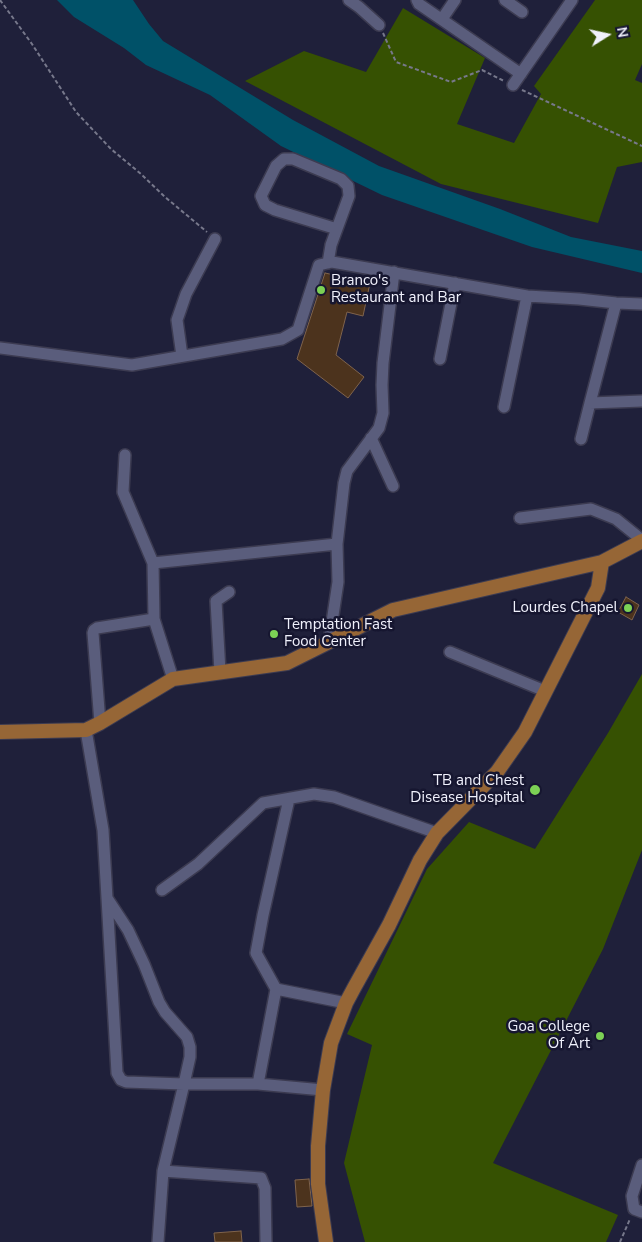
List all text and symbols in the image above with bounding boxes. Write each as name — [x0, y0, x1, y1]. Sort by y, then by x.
north arrow — [582, 10, 632, 60]
text: N — [612, 25, 633, 39]
place label: Branco's Restaurant and Bar — [331, 272, 461, 307]
marker: Branco's Restaurant and Bar — [315, 284, 327, 296]
place label: Lourdes Chapel — [512, 599, 618, 617]
marker: Lourdes Chapel — [622, 602, 634, 614]
place label: Temptation Fast Food Center — [284, 616, 392, 651]
marker: Temptation Fast Food Center — [268, 628, 280, 640]
place label: TB and Chest Disease Hospital — [410, 772, 524, 807]
marker: TB and Chest Disease Hospital — [528, 783, 542, 797]
place label: Goa College Of Art — [508, 1018, 590, 1053]
marker: Goa College Of Art — [594, 1030, 606, 1042]

